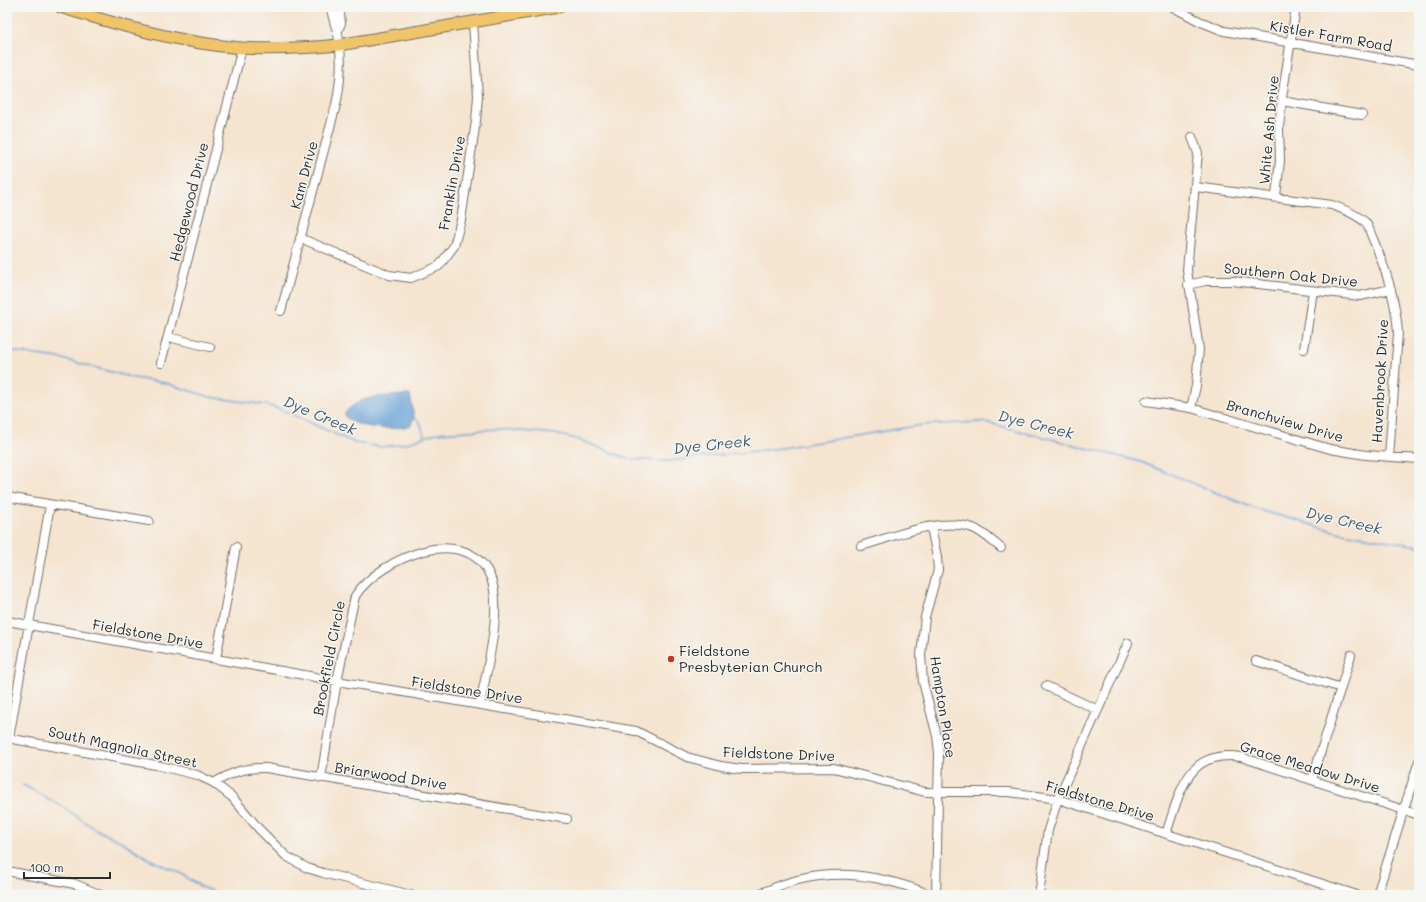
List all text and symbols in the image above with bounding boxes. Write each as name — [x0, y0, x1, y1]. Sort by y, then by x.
street label: Kistler Farm Road — [1269, 15, 1394, 56]
street label: White Ash Drive — [1254, 75, 1283, 185]
street label: Franklin Drive — [434, 134, 469, 232]
street label: Kam Drive — [285, 139, 322, 211]
street label: Hedgewood Drive — [165, 140, 213, 263]
street label: Southern Oak Drive — [1223, 258, 1359, 291]
street label: Havenbrook Drive — [1367, 319, 1392, 443]
water label: Dye Creek — [281, 391, 361, 440]
street label: Branchview Drive — [1224, 395, 1346, 446]
water label: Dye Creek — [996, 405, 1077, 443]
water label: Dye Creek — [673, 430, 752, 458]
water label: Dye Creek — [1304, 502, 1385, 539]
street label: Brookfield Circle — [308, 599, 349, 717]
street label: Fieldstone Drive — [91, 614, 205, 653]
place label: Fieldstone Presbyterian Church — [679, 641, 822, 676]
marker: Fieldstone Presbyterian Church — [666, 654, 676, 664]
street label: Hampton Place — [926, 655, 961, 759]
street label: Fieldstone Drive — [410, 671, 524, 708]
street label: South Magnolia Street — [47, 721, 199, 772]
street label: Grace Meadow Drive — [1238, 736, 1383, 797]
street label: Fieldstone Drive — [723, 742, 835, 765]
street label: Briarwood Drive — [333, 757, 449, 794]
street label: Fieldstone Drive — [1044, 776, 1157, 825]
scale bar — [24, 854, 110, 880]
text: 100 m — [30, 859, 64, 875]

